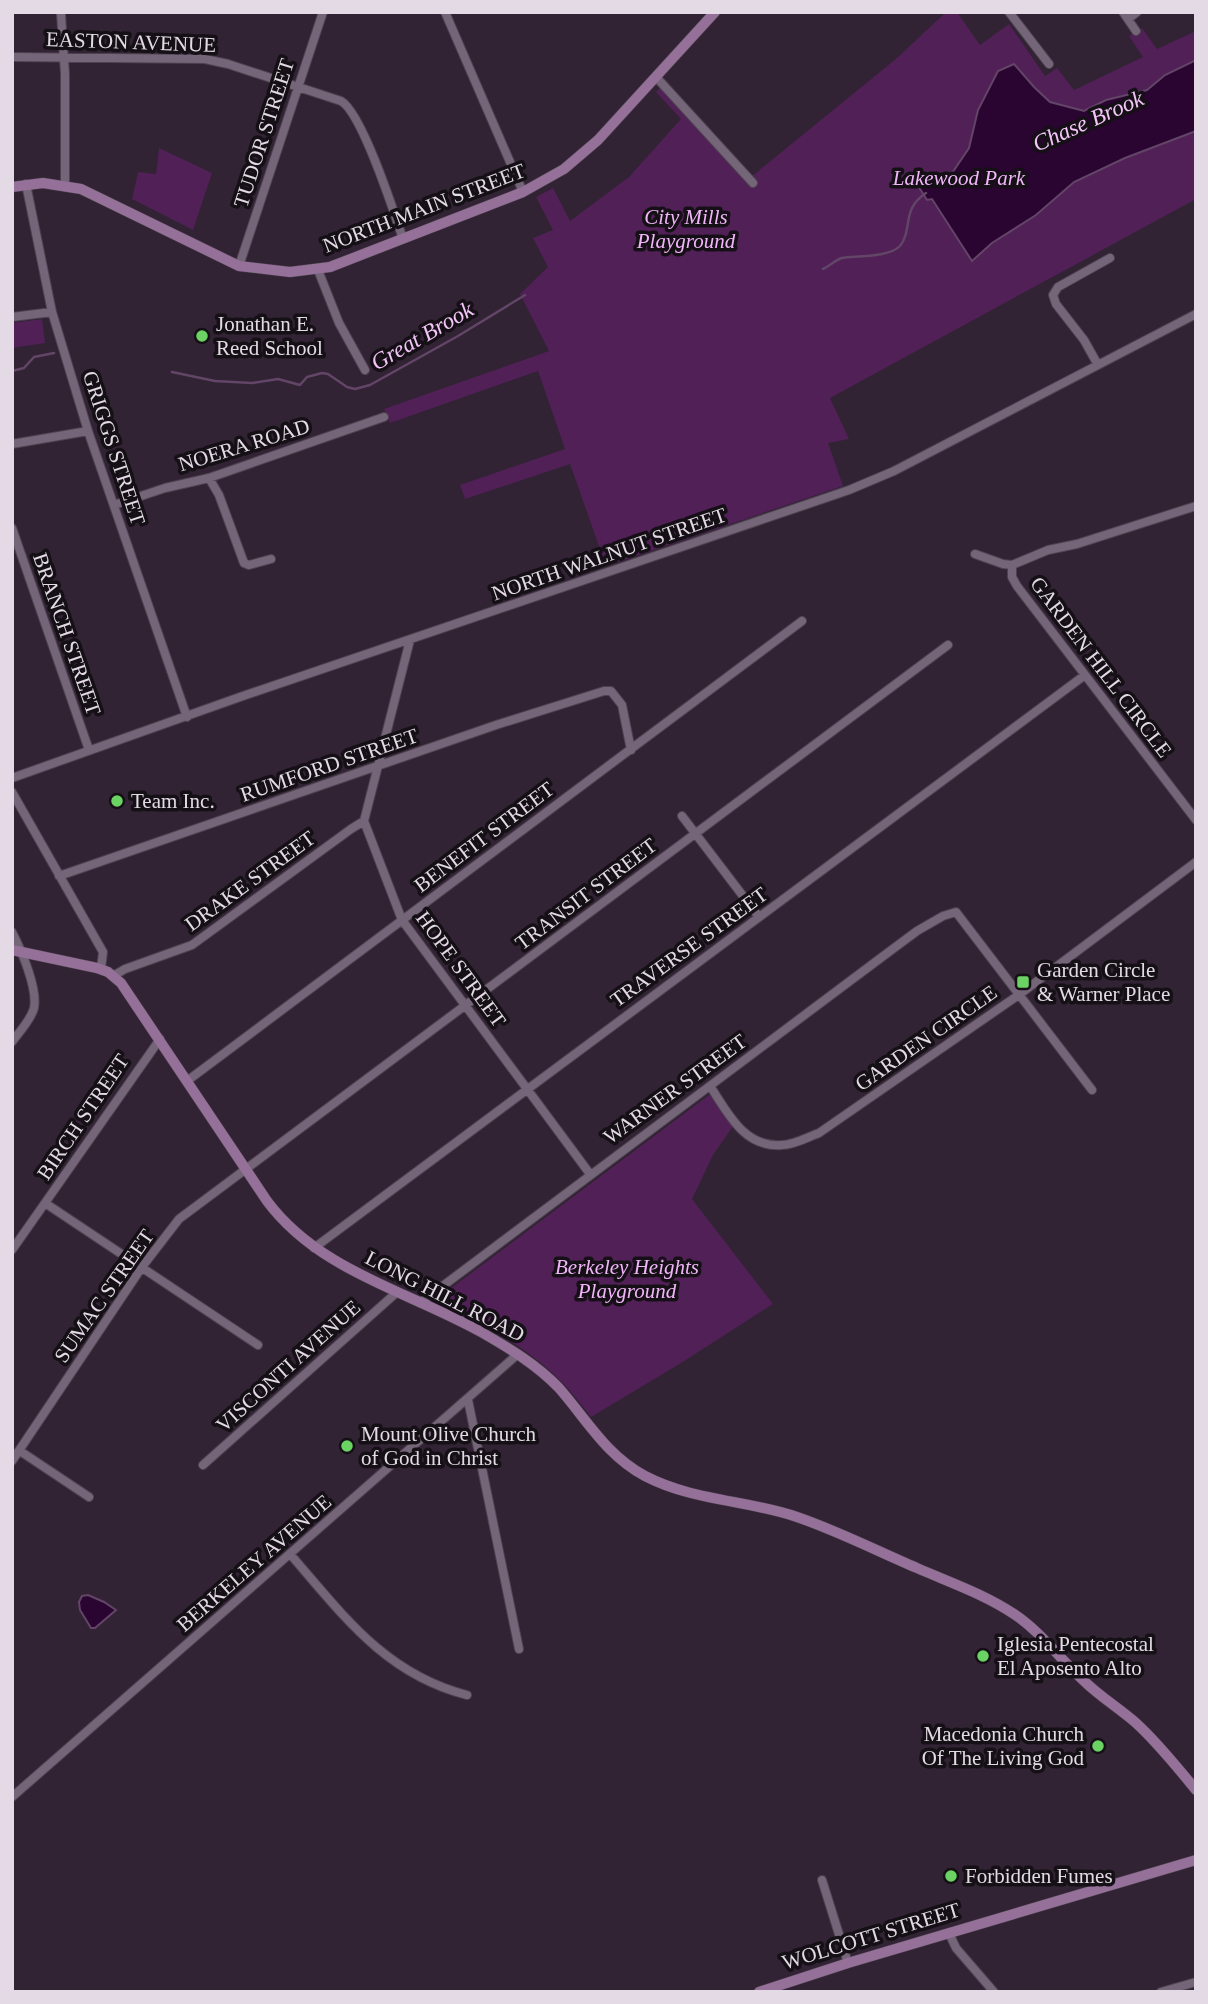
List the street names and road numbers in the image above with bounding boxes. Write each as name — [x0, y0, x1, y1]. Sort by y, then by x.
street label: EASTON AVENUE — [46, 27, 216, 57]
street label: TUDOR STREET — [229, 56, 299, 210]
street label: NORTH MAIN STREET — [320, 158, 529, 258]
street label: GRIGGS STREET — [78, 368, 150, 528]
street label: NOERA ROAD — [175, 414, 313, 476]
street label: NORTH WALNUT STREET — [489, 502, 730, 605]
street label: BRANCH STREET — [28, 550, 106, 718]
street label: GARDEN HILL CIRCLE — [1025, 572, 1177, 762]
street label: RUMFORD STREET — [237, 723, 421, 807]
street label: BENEFIT STREET — [410, 777, 559, 897]
street label: DRAKE STREET — [180, 826, 320, 936]
street label: TRANSIT STREET — [511, 833, 661, 955]
street label: TRAVERSE STREET — [606, 882, 772, 1012]
street label: HOPE STREET — [411, 906, 511, 1032]
street label: GARDEN CIRCLE — [851, 980, 1001, 1096]
street label: WARNER STREET — [599, 1029, 751, 1149]
street label: BIRCH STREET — [32, 1049, 134, 1184]
street label: SUMAC STREET — [49, 1225, 159, 1367]
street label: LONG HILL ROAD — [361, 1245, 529, 1347]
street label: VISCONTI AVENUE — [211, 1295, 365, 1437]
street label: BERKELEY AVENUE — [172, 1489, 336, 1637]
street label: WOLCOTT STREET — [779, 1898, 963, 1974]

